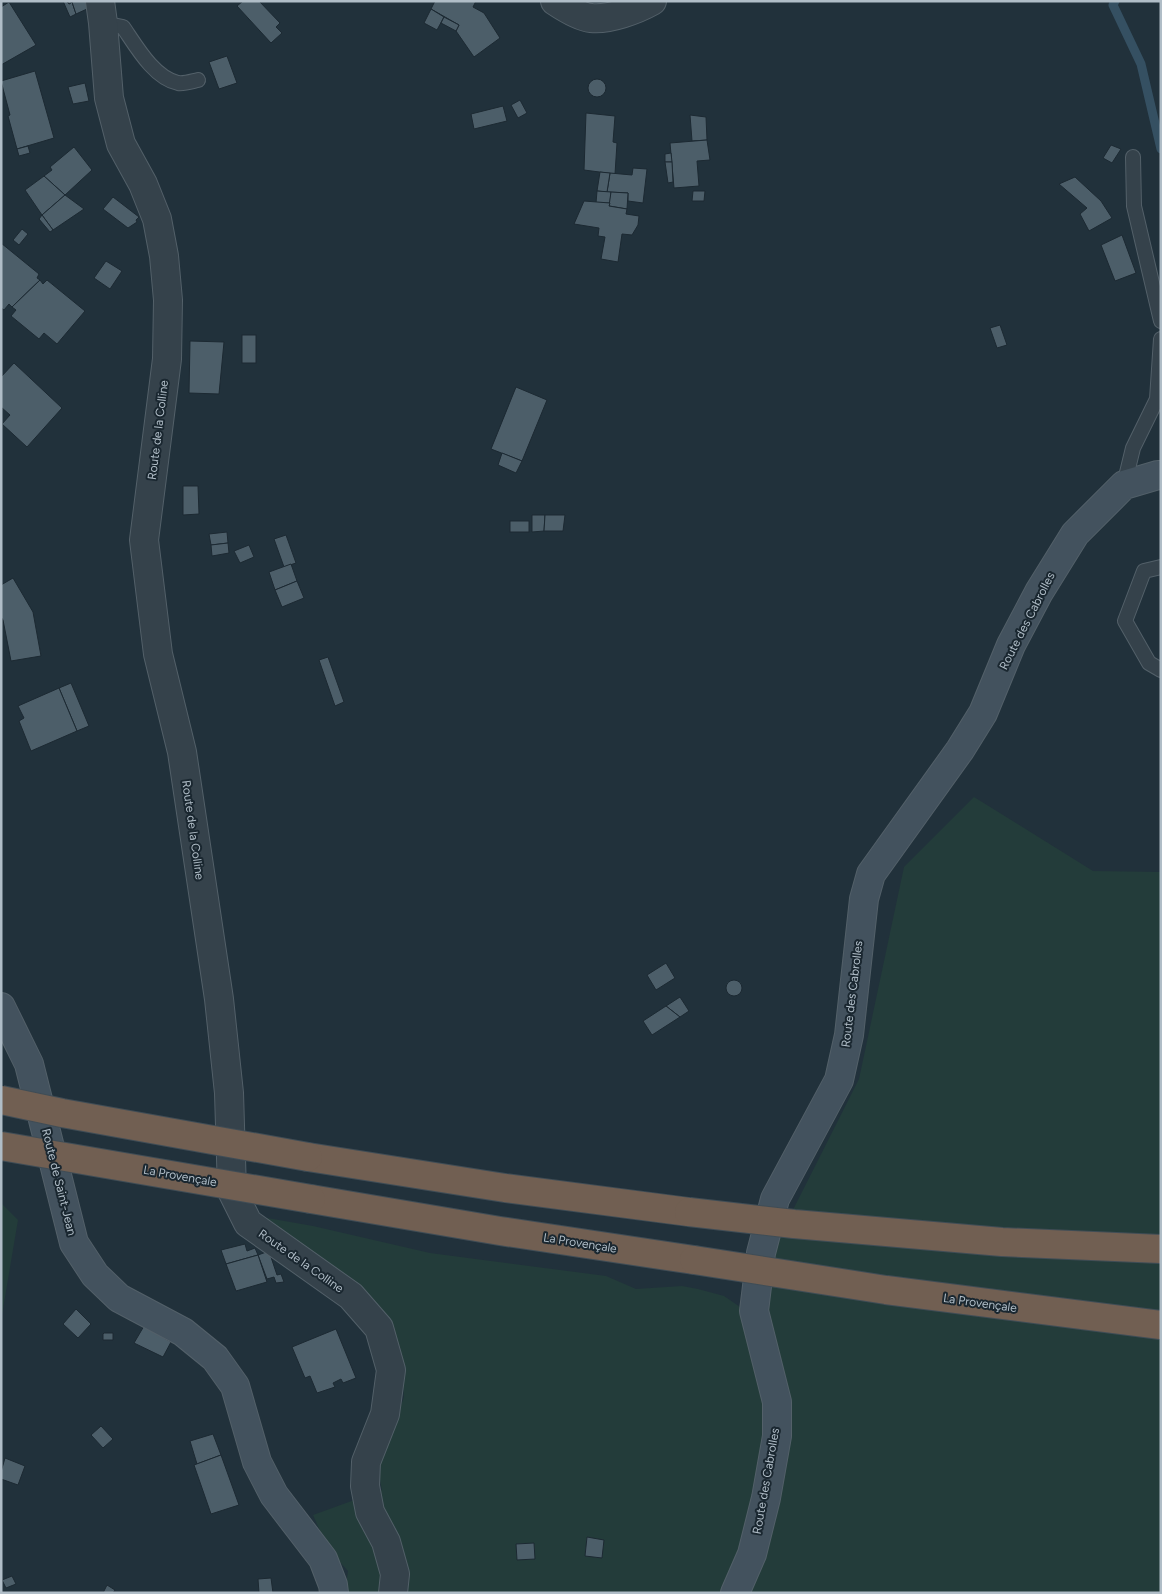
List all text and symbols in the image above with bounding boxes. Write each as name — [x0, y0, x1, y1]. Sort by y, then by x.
street label: Route de la Colline — [145, 379, 171, 481]
street label: Route des Cabrolles — [996, 570, 1058, 672]
street label: Route de la Colline — [179, 779, 207, 881]
street label: Route des Cabrolles — [838, 939, 866, 1048]
street label: Route de Saint-Jean — [39, 1127, 79, 1237]
street label: La Provençale — [142, 1163, 218, 1189]
street label: Route de la Colline — [256, 1226, 346, 1296]
street label: La Provençale — [542, 1230, 618, 1256]
street label: La Provençale — [942, 1291, 1018, 1315]
street label: Route des Cabrolles — [750, 1426, 782, 1535]

